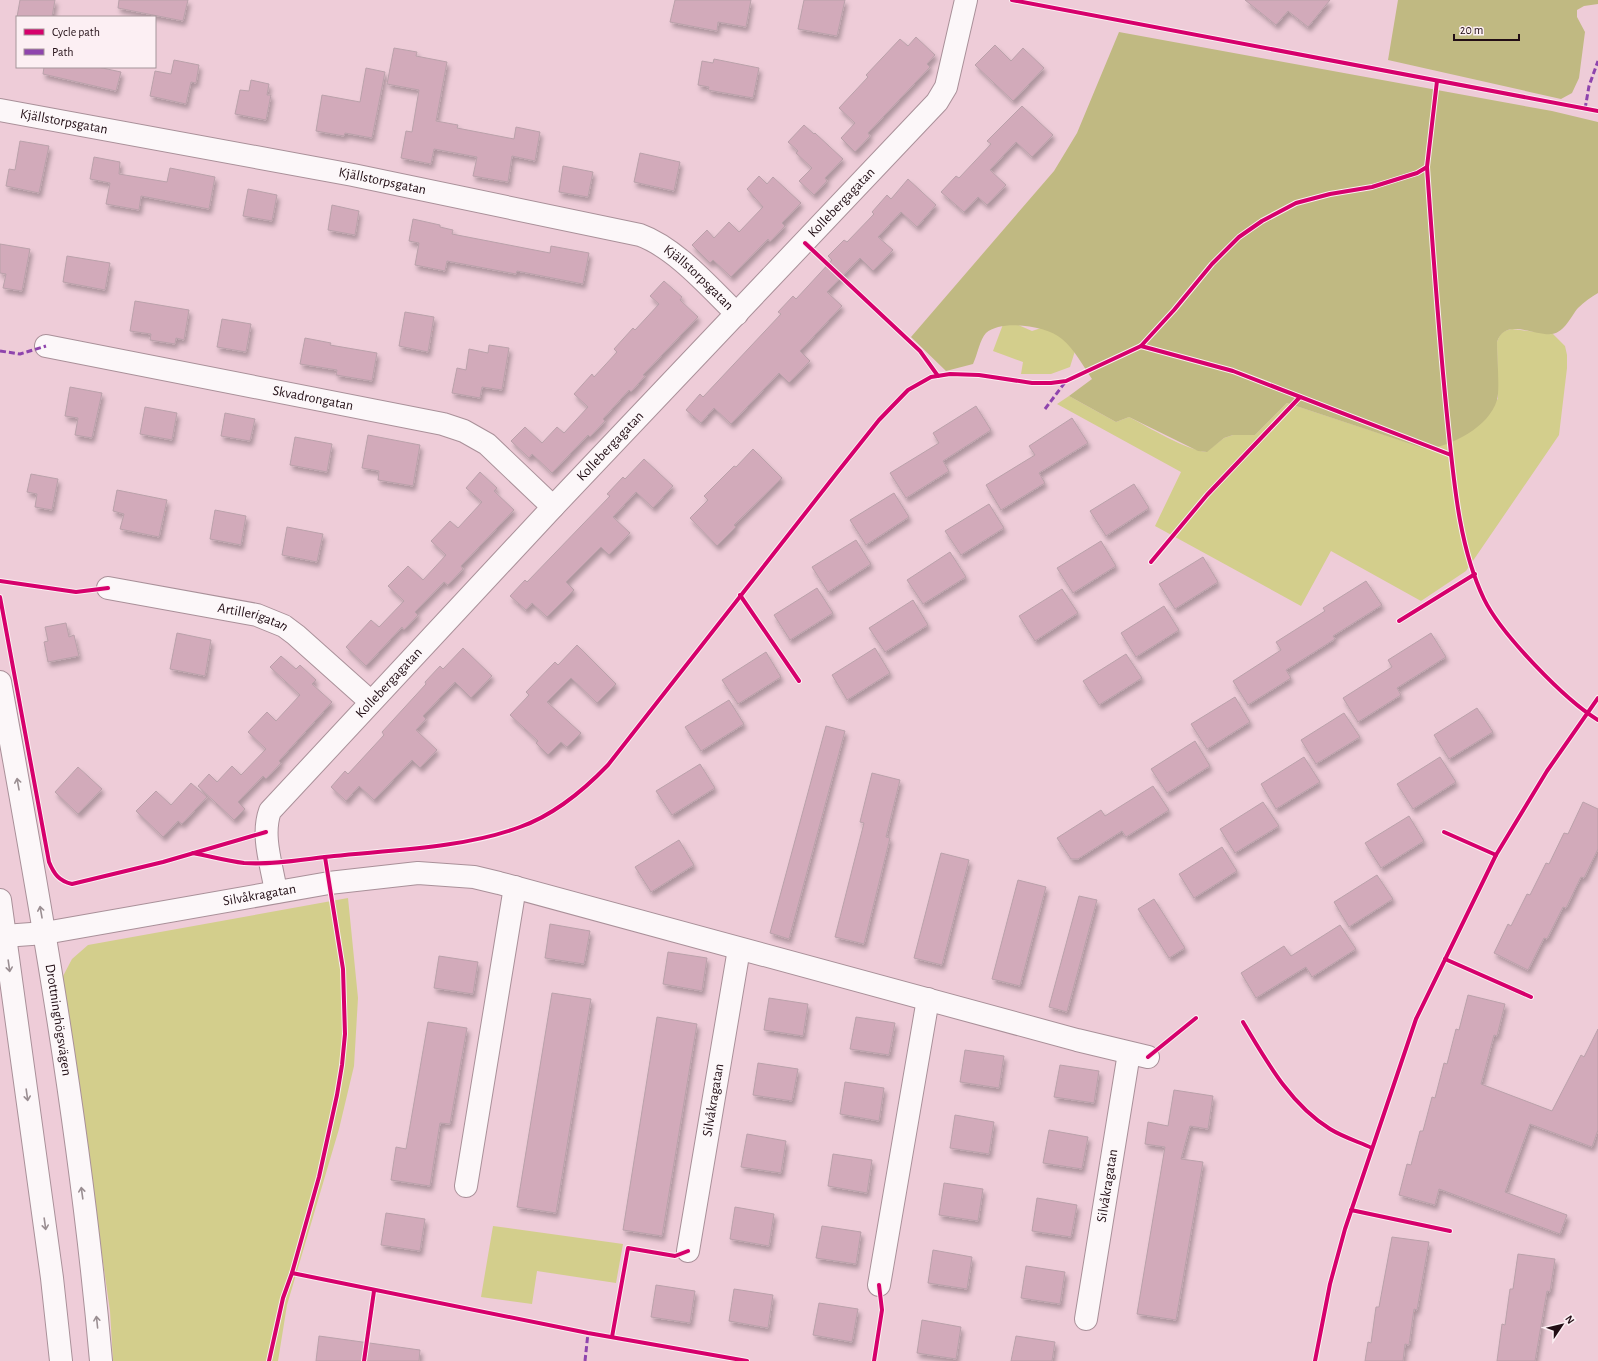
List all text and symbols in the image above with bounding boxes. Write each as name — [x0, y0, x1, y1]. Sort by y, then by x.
legend — [16, 16, 156, 68]
scale bar — [1454, 16, 1519, 42]
text: 20 m — [1460, 24, 1483, 36]
text: Cycle path — [52, 26, 100, 39]
text: Path — [52, 46, 74, 58]
street label: Kjällstorpsgatan — [19, 107, 109, 137]
street label: Kollebergagatan — [806, 165, 878, 240]
street label: Kjällstorpsgatan — [338, 166, 427, 197]
street label: Kjällstorpsgatan — [661, 242, 736, 313]
street label: Skvadrongatan — [271, 384, 354, 413]
street label: Kollebergagatan — [574, 409, 647, 484]
street label: Artillerigatan — [217, 601, 291, 634]
street label: Kollebergagatan — [353, 645, 425, 721]
one-way arrow — [14, 778, 22, 791]
street label: Silvåkragatan — [222, 882, 297, 909]
one-way arrow — [37, 906, 45, 919]
one-way arrow — [5, 959, 13, 972]
street label: Drottninghögsvägen — [43, 963, 74, 1077]
street label: Silvåkragatan — [700, 1062, 727, 1138]
one-way arrow — [23, 1088, 31, 1101]
street label: Silvåkragatan — [1095, 1148, 1120, 1223]
one-way arrow — [78, 1187, 86, 1200]
one-way arrow — [41, 1217, 49, 1230]
north arrow — [1542, 1305, 1582, 1345]
text: N — [1563, 1313, 1576, 1326]
one-way arrow — [93, 1316, 101, 1329]

